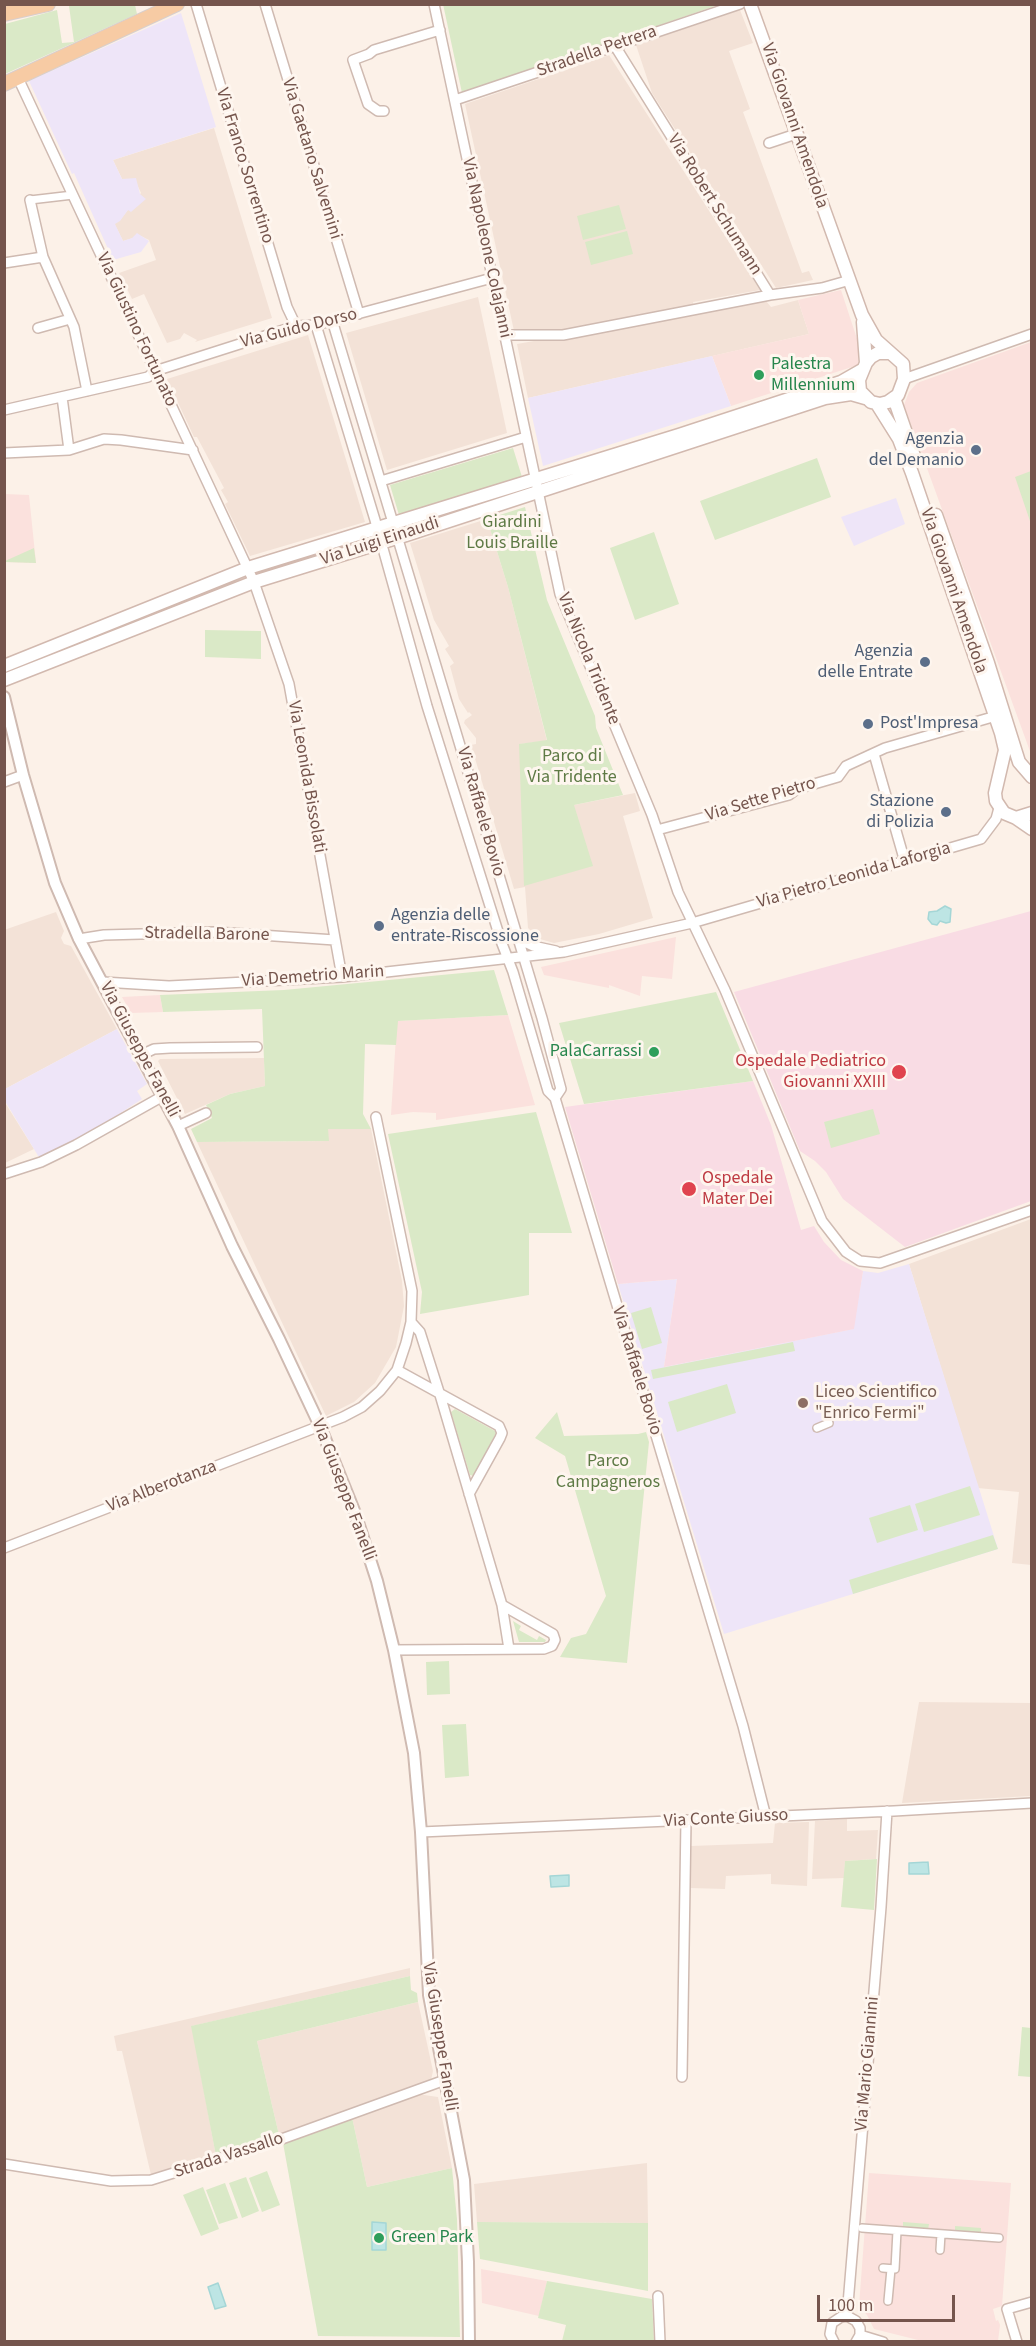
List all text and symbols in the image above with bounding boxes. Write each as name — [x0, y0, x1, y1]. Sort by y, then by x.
street label: Stradella Petrera — [534, 21, 660, 83]
street label: Via Giovanni Amendola — [756, 41, 832, 211]
street label: Via Gaetano Salvemini — [276, 76, 346, 242]
street label: Via Franco Sorrentino — [210, 86, 278, 246]
street label: Via Robert Schumann — [662, 131, 766, 279]
street label: Via Napoleone Colajanni — [456, 156, 516, 340]
street label: Via Giustino Fortunato — [91, 250, 181, 410]
street label: Via Guido Dorso — [238, 304, 360, 354]
place label: Palestra Millennium — [771, 354, 855, 397]
marker: Palestra Millennium — [752, 368, 766, 382]
place label: Agenzia del Demanio — [869, 429, 964, 472]
marker: Agenzia del Demanio — [969, 443, 983, 457]
street label: Via Giovanni Amendola — [915, 506, 991, 676]
park label: Giardini Louis Braille — [466, 512, 558, 554]
street label: Via Luigi Einaudi — [318, 513, 442, 571]
street label: Via Nicola Tridente — [552, 590, 624, 728]
place label: Agenzia delle Entrate — [818, 641, 913, 684]
marker: Agenzia delle Entrate — [918, 655, 932, 669]
street label: Via Leonida Bissolati — [282, 699, 330, 855]
place label: Post'Impresa — [880, 713, 978, 735]
marker: Post'Impresa — [861, 717, 875, 731]
street label: Via Raffaele Bovio — [451, 745, 509, 879]
park label: Parco di Via Tridente — [527, 746, 617, 789]
street label: Via Sette Pietro — [703, 773, 819, 827]
place label: Stazione di Polizia — [866, 791, 934, 834]
marker: Stazione di Polizia — [939, 805, 953, 819]
street label: Via Pietro Leonida Laforgia — [755, 838, 953, 914]
place label: Agenzia delle entrate-Riscossione — [391, 905, 539, 948]
marker: Agenzia delle entrate-Riscossione — [372, 919, 386, 933]
street label: Stradella Barone — [144, 923, 270, 947]
street label: Via Demetrio Marin — [241, 961, 385, 993]
street label: Via Giuseppe Fanelli — [94, 979, 184, 1121]
place label: PalaCarrassi — [550, 1041, 642, 1063]
marker: PalaCarrassi — [647, 1045, 661, 1059]
place label: Ospedale Pediatrico Giovanni XXIII — [735, 1051, 886, 1094]
marker: Ospedale Pediatrico Giovanni XXIII — [890, 1063, 908, 1081]
place label: Ospedale Mater Dei — [702, 1168, 773, 1210]
marker: Ospedale Mater Dei — [680, 1180, 698, 1198]
street label: Via Raffaele Bovio — [606, 1304, 666, 1438]
place label: Liceo Scientifico "Enrico Fermi" — [815, 1382, 937, 1424]
marker: Liceo Scientifico "Enrico Fermi" — [796, 1396, 810, 1410]
street label: Via Giuseppe Fanelli — [306, 1416, 380, 1564]
park label: Parco Campagneros — [556, 1451, 660, 1494]
street label: Via Alberotanza — [104, 1456, 220, 1518]
street label: Via Conte Giusso — [663, 1805, 789, 1833]
street label: Via Giuseppe Fanelli — [417, 1961, 461, 2113]
street label: Via Mario Giannini — [851, 1996, 885, 2132]
street label: Strada Vassallo — [172, 2128, 286, 2184]
place label: Green Park — [391, 2227, 473, 2249]
marker: Green Park — [372, 2231, 386, 2245]
scale bar — [820, 2283, 958, 2321]
text: 100 m — [828, 2293, 873, 2318]

